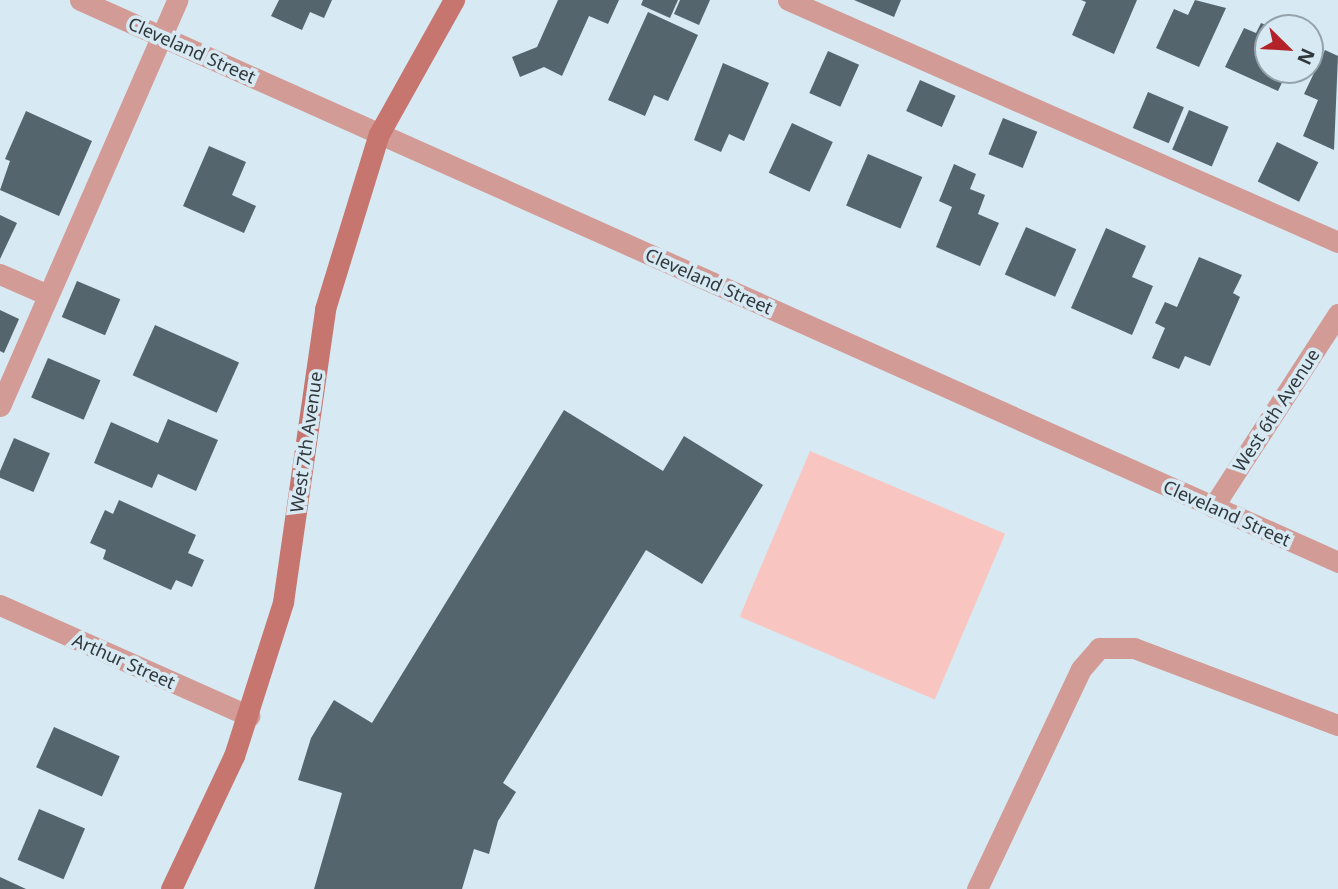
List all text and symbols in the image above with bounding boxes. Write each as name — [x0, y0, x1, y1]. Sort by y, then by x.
street label: Cleveland Street — [125, 12, 259, 88]
north arrow — [1254, 14, 1324, 84]
text: N — [1291, 44, 1321, 69]
street label: Cleveland Street — [642, 243, 776, 319]
street label: West 6th Avenue — [1228, 345, 1324, 475]
street label: West 7th Avenue — [285, 370, 327, 514]
street label: Cleveland Street — [1160, 475, 1294, 551]
street label: Arthur Street — [69, 629, 179, 693]

